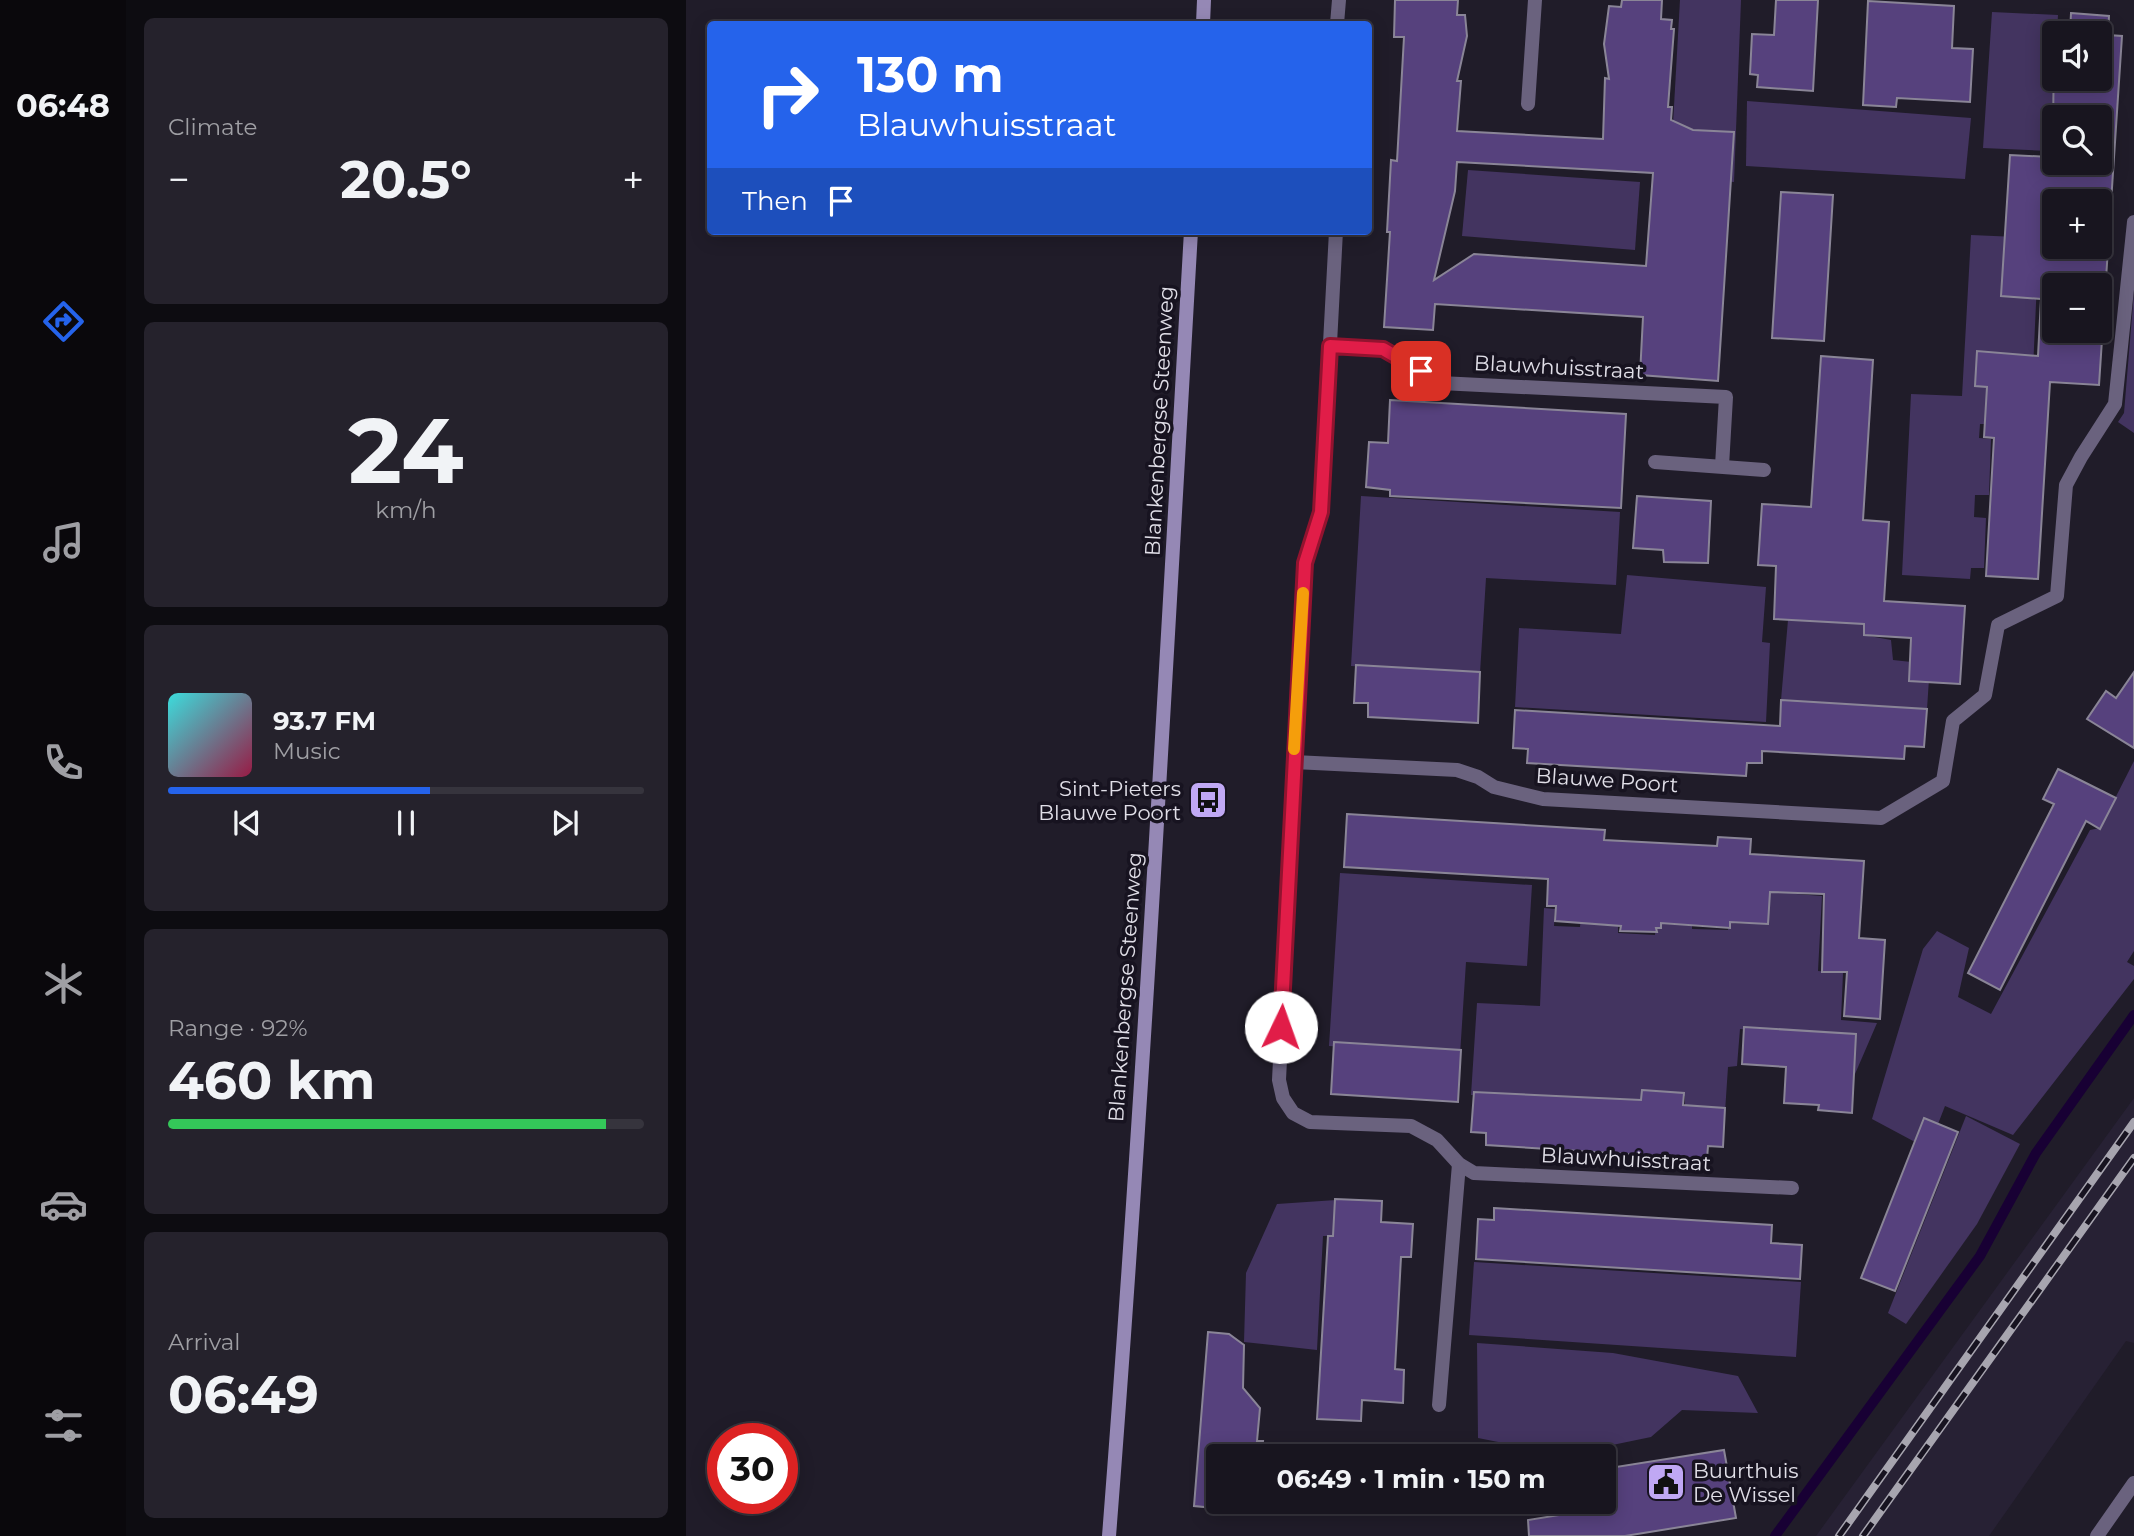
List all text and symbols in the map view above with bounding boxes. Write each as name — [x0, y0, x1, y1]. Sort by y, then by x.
map controls — [2042, 21, 2112, 343]
button: sound — [2042, 21, 2112, 91]
text: 130 m — [857, 45, 1004, 104]
icon: right — [742, 49, 833, 140]
text: 06:48 — [16, 86, 110, 125]
text: Blauwhuisstraat — [857, 105, 1117, 144]
button: search — [2042, 105, 2112, 175]
text: Climate — [168, 113, 257, 141]
text: 20.5° — [340, 148, 472, 211]
text: − — [168, 156, 190, 203]
text: + — [622, 156, 644, 203]
icon: arrive — [822, 182, 860, 220]
text: Then — [742, 185, 808, 217]
button: + — [2042, 189, 2112, 259]
button: − — [2042, 273, 2112, 343]
street label: Blankenbergse Steenweg — [1139, 285, 1179, 557]
icon: directions — [39, 297, 88, 346]
pin — [1391, 341, 1451, 401]
street label: Blauwhuisstraat — [1473, 350, 1645, 384]
icon: arrive — [1402, 352, 1440, 390]
text: 24 — [348, 395, 464, 506]
text: km/h — [375, 496, 437, 524]
icon: music — [39, 518, 88, 567]
text: 93.7 FM — [273, 705, 376, 737]
text: Music — [273, 737, 341, 765]
icon: phone — [39, 738, 88, 787]
street label: Blauwe Poort — [1535, 763, 1679, 797]
place label: Sint-Pieters Blauwe Poort — [1038, 776, 1181, 825]
bus stop icon: Sint-Pieters Blauwe Poort — [1187, 779, 1229, 821]
icon: previous — [228, 804, 266, 842]
icon: pause — [387, 804, 425, 842]
icon: next — [546, 804, 584, 842]
street label: Blankenbergse Steenweg — [1103, 851, 1147, 1123]
icon: climate — [39, 959, 88, 1008]
position arrow — [1244, 990, 1318, 1064]
text: Range · 92% — [168, 1014, 308, 1042]
text: 460 km — [168, 1049, 375, 1112]
street label: Blauwhuisstraat — [1540, 1142, 1712, 1176]
icon: car — [39, 1180, 88, 1229]
text: Arrival — [168, 1328, 241, 1356]
text: 06:49 — [168, 1363, 319, 1426]
icon: filters — [39, 1401, 88, 1450]
speed limit sign: 30 — [707, 1423, 798, 1514]
place label: Buurthuis De Wissel — [1693, 1458, 1799, 1507]
public building icon: Buurthuis De Wissel — [1645, 1461, 1687, 1503]
text: 06:49 · 1 min · 150 m — [1276, 1463, 1546, 1495]

